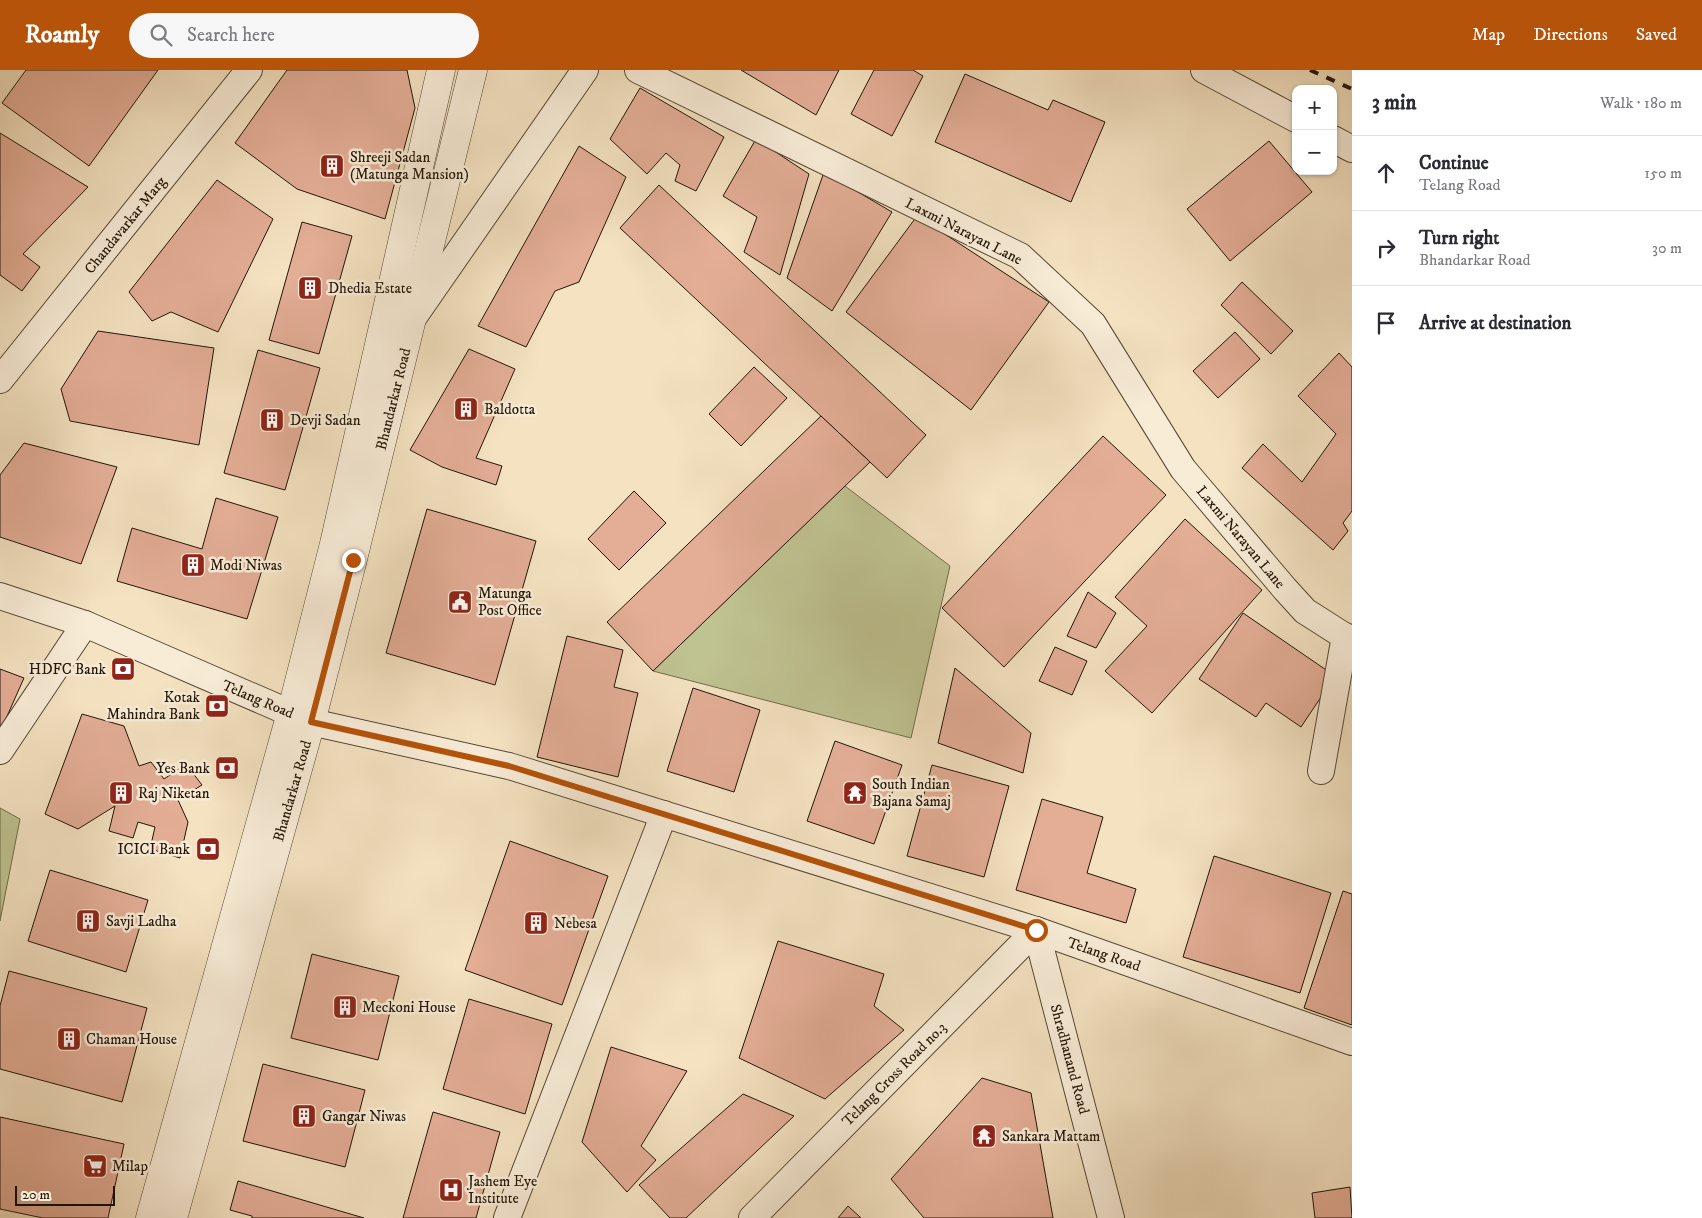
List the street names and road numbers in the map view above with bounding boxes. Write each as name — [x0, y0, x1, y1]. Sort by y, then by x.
street label: Chandavarkar Marg — [80, 172, 171, 278]
street label: Laxmi Narayan Lane — [902, 194, 1025, 269]
street label: Bhandarkar Road — [372, 346, 415, 452]
street label: Laxmi Narayan Lane — [1192, 482, 1289, 593]
street label: Telang Road — [219, 676, 297, 723]
street label: Bhandarkar Road — [269, 738, 316, 844]
street label: Telang Road — [1065, 933, 1144, 976]
street label: Shradhanand Road — [1046, 1002, 1093, 1117]
street label: Telang Cross Road no.3 — [838, 1018, 951, 1131]

